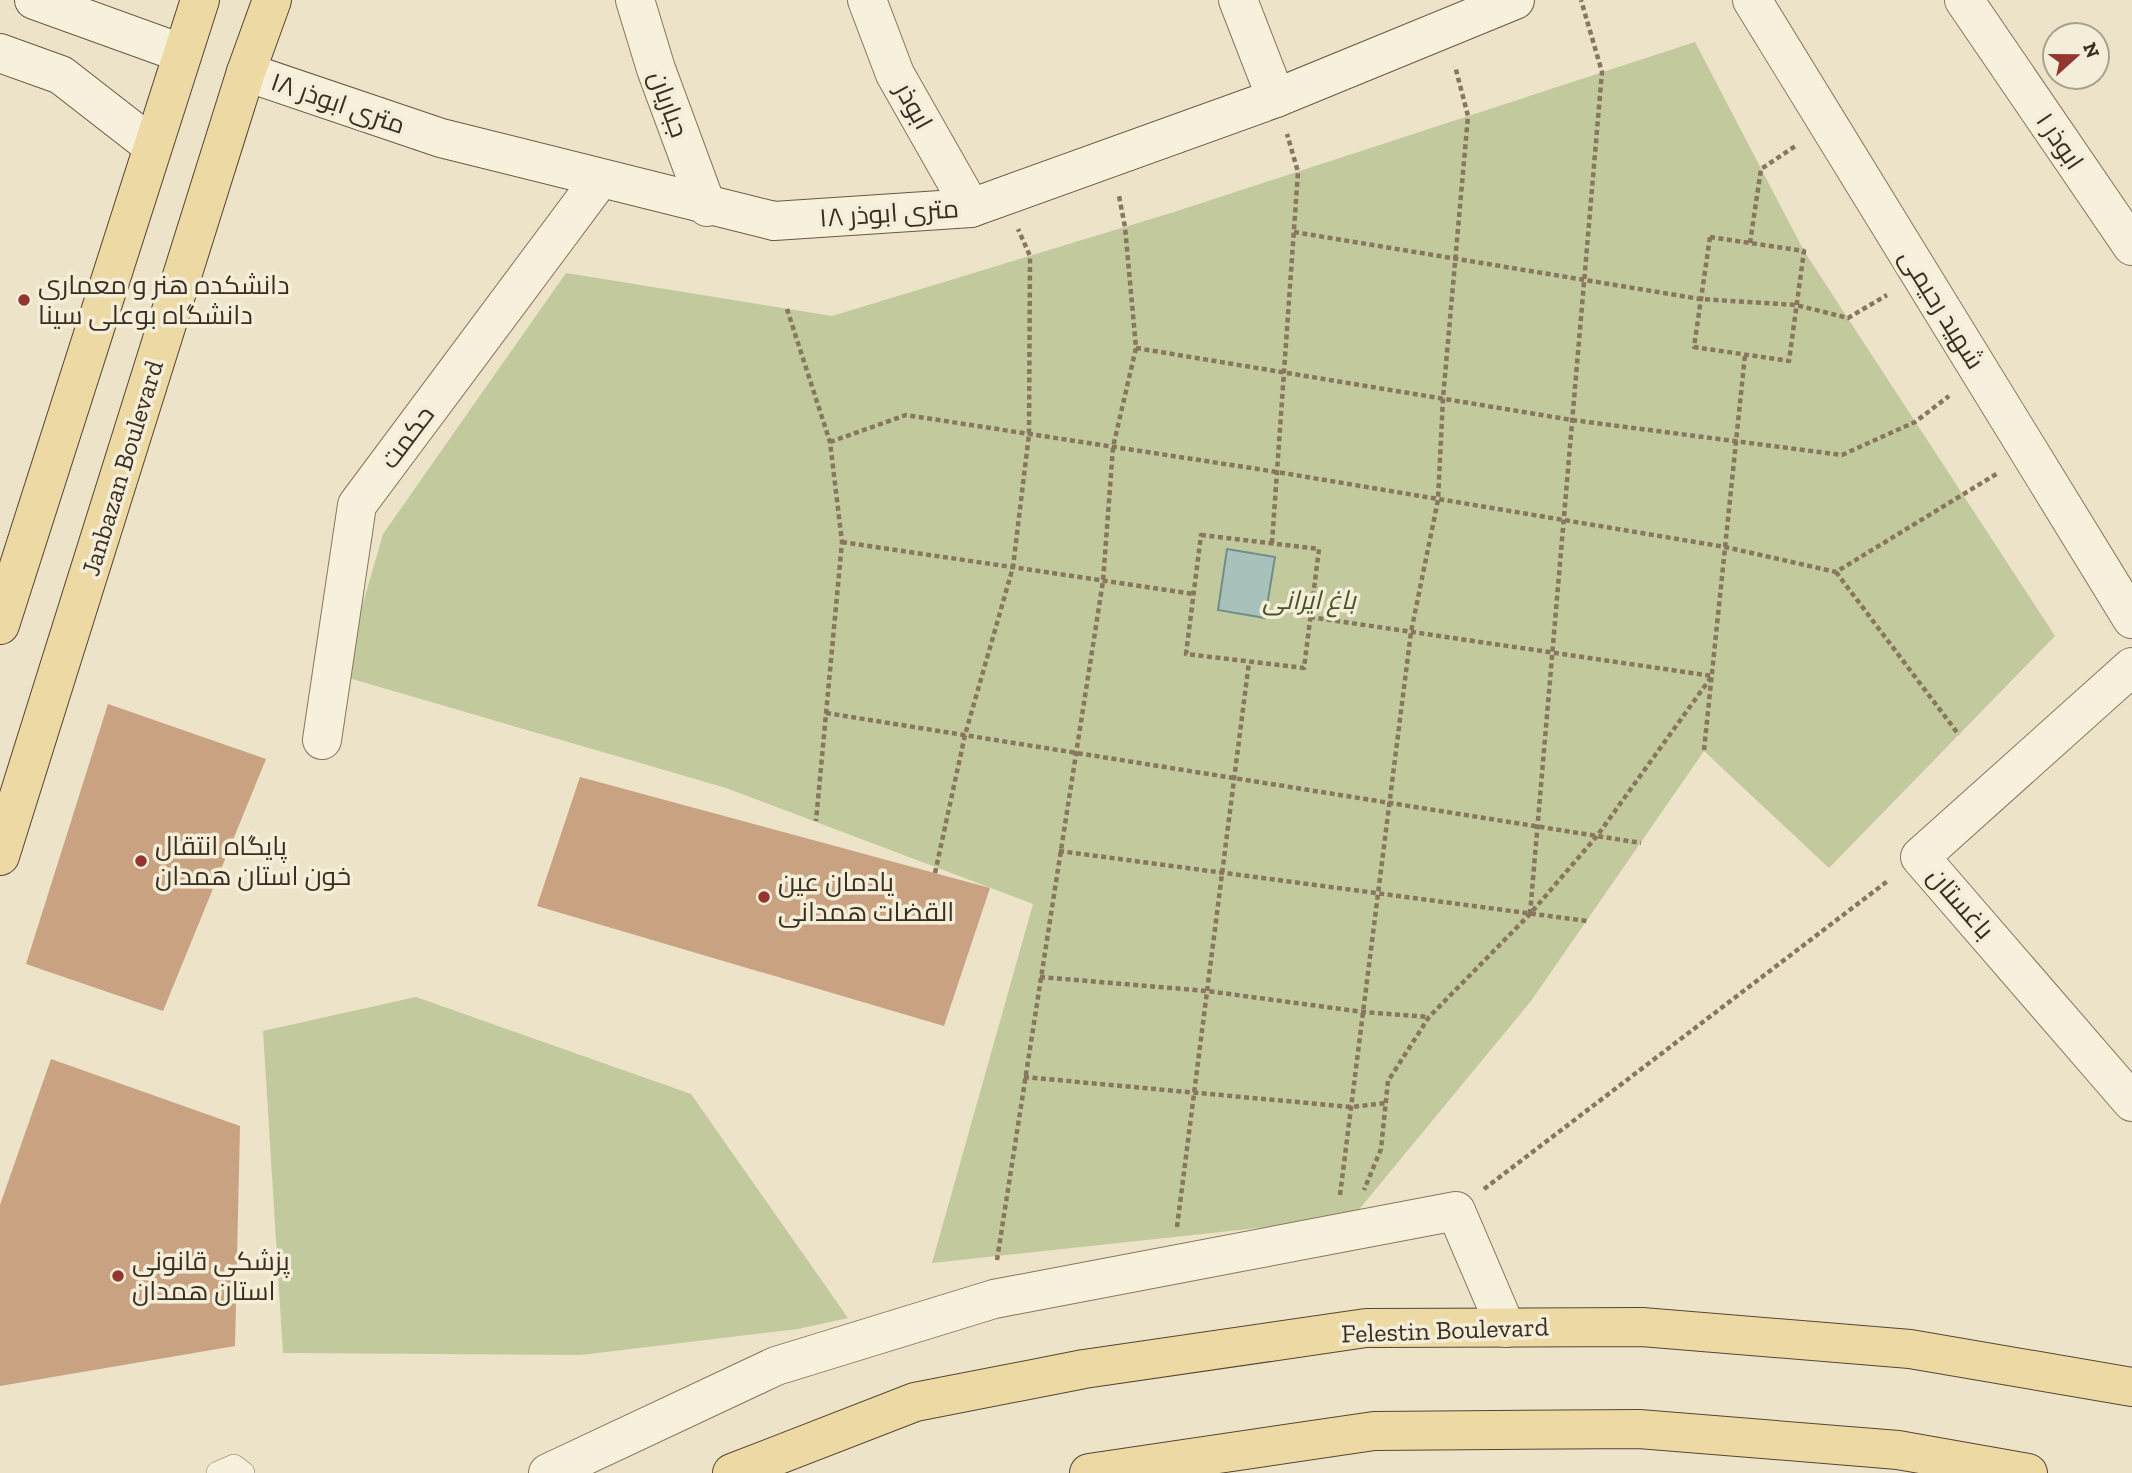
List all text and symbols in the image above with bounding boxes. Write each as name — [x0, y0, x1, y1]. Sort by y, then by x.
north arrow — [2041, 21, 2111, 91]
text: N — [2078, 39, 2105, 61]
street label: ۱۸ متری ابوذر — [267, 65, 409, 141]
street label: جباریان — [642, 66, 696, 142]
street label: ابوذر — [887, 75, 940, 135]
street label: ابوذر ۱ — [2029, 106, 2091, 176]
street label: ۱۸ متری ابوذر — [818, 192, 960, 234]
street label: شهید رحیمی — [1893, 243, 1991, 375]
place label: دانشکده هنر و معماری دانشگاه بوعلی سینا — [38, 269, 290, 331]
marker: دانشکده هنر و معماری دانشگاه بوعلی سینا — [16, 292, 32, 308]
street label: Janbazan Boulevard — [74, 356, 170, 580]
street label: حکمت — [373, 399, 441, 475]
park label: باغ ایرانی — [1262, 584, 1358, 618]
place label: پایگاه انتقال خون استان همدان — [155, 830, 351, 892]
marker: پایگاه انتقال خون استان همدان — [133, 853, 149, 869]
street label: باغستان — [1921, 860, 2001, 946]
place label: یادمان عین القضات همدانی — [778, 866, 954, 928]
marker: یادمان عین القضات همدانی — [756, 889, 772, 905]
place label: پزشکی قانونی استان همدان — [132, 1245, 290, 1307]
marker: پزشکی قانونی استان همدان — [110, 1268, 126, 1284]
street label: Felestin Boulevard — [1341, 1310, 1549, 1350]

